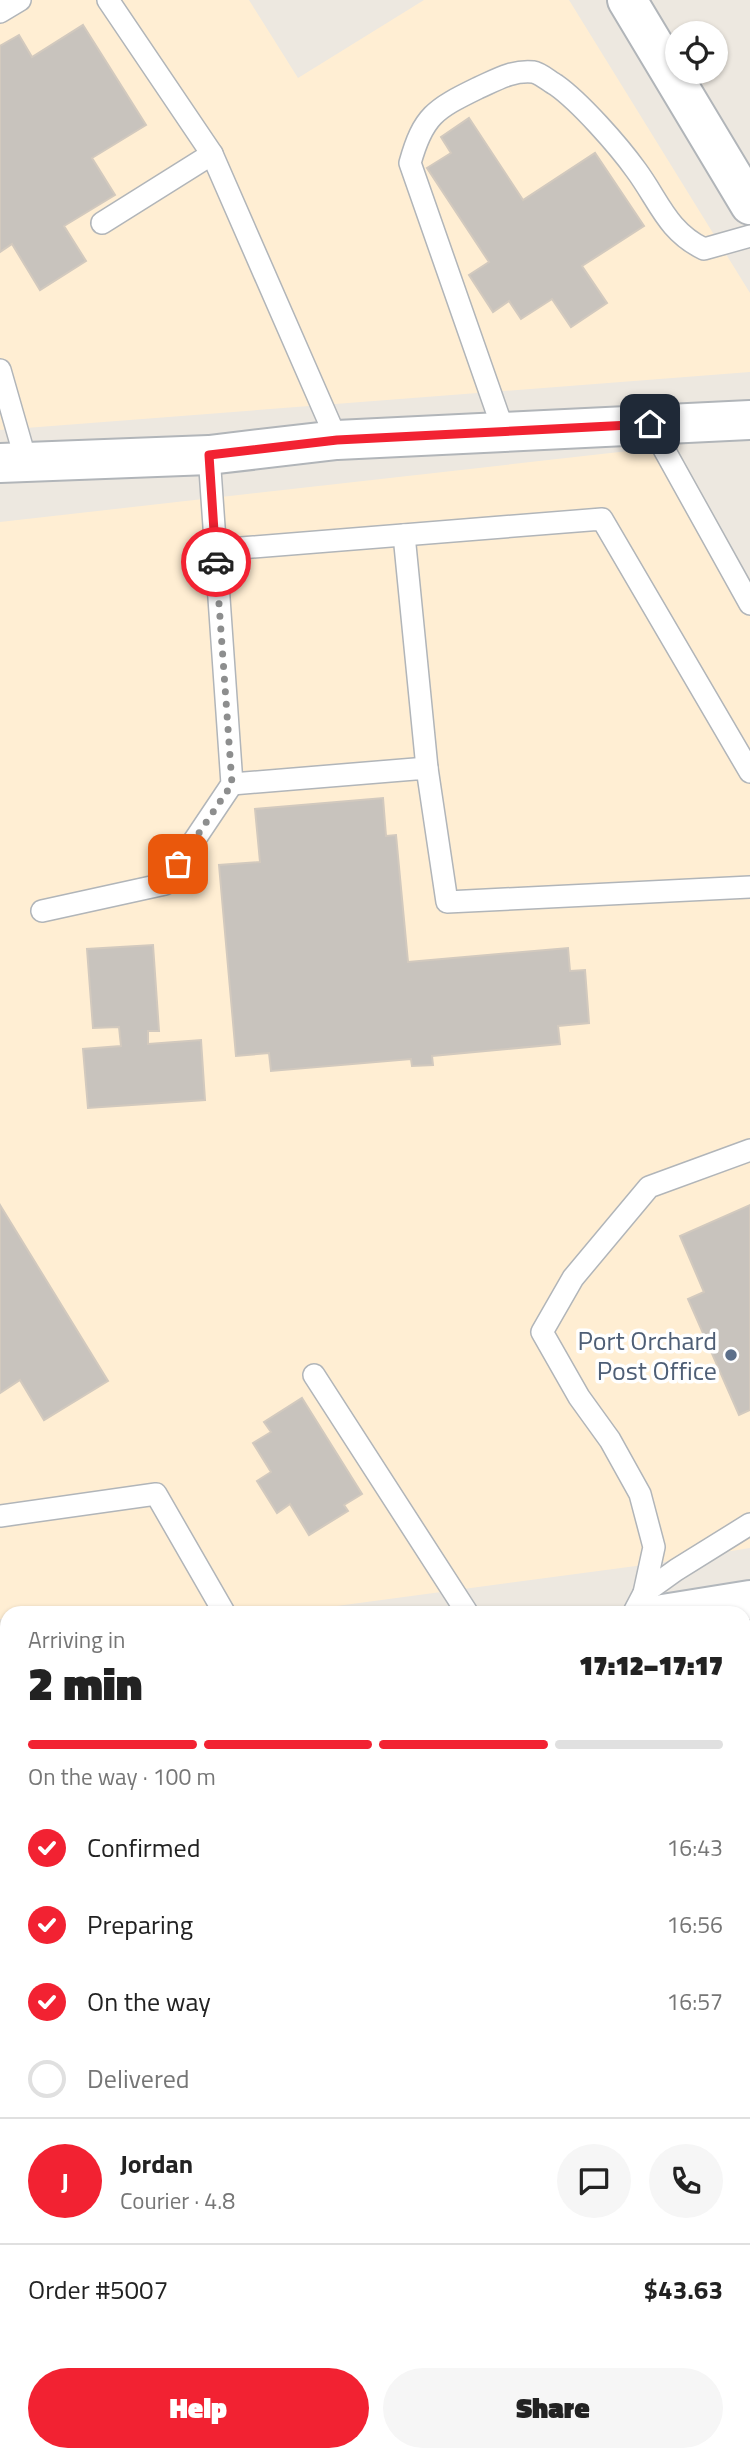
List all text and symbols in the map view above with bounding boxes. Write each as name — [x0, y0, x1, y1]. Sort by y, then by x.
map controls — [665, 21, 728, 84]
button: locate — [665, 21, 728, 84]
pin — [620, 394, 680, 454]
icon: home — [631, 405, 669, 443]
courier — [181, 527, 251, 597]
icon: car — [197, 543, 235, 581]
pin — [148, 834, 208, 894]
icon: bag — [159, 845, 197, 883]
place label: Port Orchard Post Office — [577, 1321, 717, 1390]
marker: Port Orchard Post Office — [723, 1347, 739, 1363]
text: Arriving in — [28, 1622, 125, 1657]
text: 17:12–17:17 — [579, 1646, 723, 1685]
text: 2 min — [28, 1648, 142, 1718]
text: On the way · 100 m — [28, 1759, 216, 1794]
text: Confirmed — [87, 1828, 201, 1867]
icon: check — [28, 1829, 66, 1867]
text: 16:43 — [666, 1830, 723, 1865]
text: Preparing — [87, 1905, 193, 1944]
icon: check — [28, 1906, 66, 1944]
text: 16:56 — [666, 1907, 723, 1942]
text: On the way — [87, 1982, 211, 2021]
icon: check — [28, 1983, 66, 2021]
text: 16:57 — [666, 1984, 723, 2019]
text: Delivered — [87, 2059, 190, 2098]
text: Jordan — [120, 2144, 193, 2183]
button: chat — [557, 2144, 631, 2218]
button: phone — [649, 2144, 723, 2218]
text: J — [61, 2162, 69, 2201]
text: Courier · 4.8 — [120, 2183, 235, 2218]
text: Order #5007 — [28, 2270, 168, 2309]
text: $43.63 — [644, 2270, 723, 2309]
button: Help — [28, 2368, 369, 2448]
button: Share — [383, 2368, 723, 2448]

